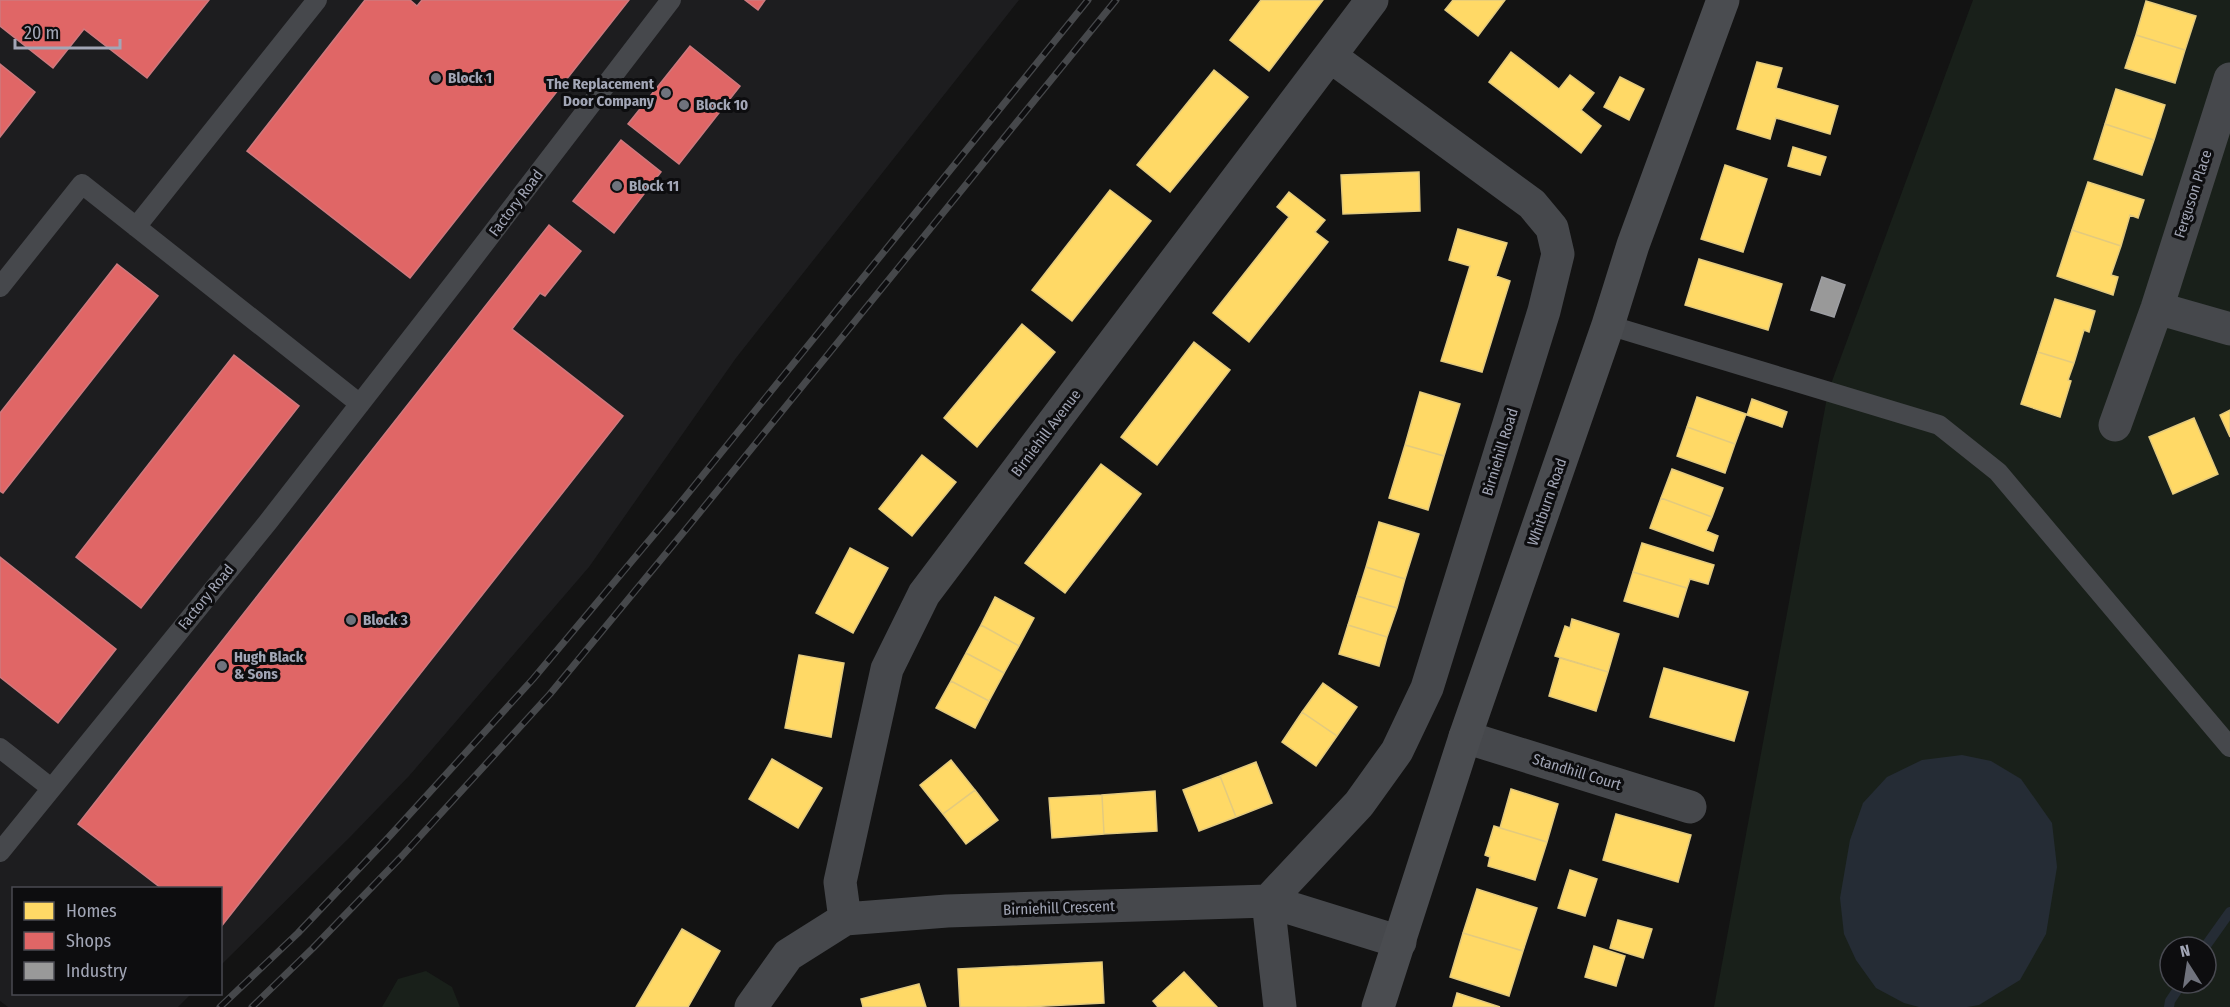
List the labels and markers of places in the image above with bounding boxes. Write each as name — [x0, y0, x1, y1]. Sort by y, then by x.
place label: Block 1 — [448, 69, 492, 87]
marker: Block 1 — [429, 71, 443, 85]
place label: The Replacement Door Company — [547, 75, 655, 110]
marker: The Replacement Door Company — [659, 86, 673, 100]
place label: Block 10 — [696, 96, 748, 114]
marker: Block 10 — [677, 98, 691, 112]
place label: Block 11 — [629, 177, 679, 195]
marker: Block 11 — [610, 179, 624, 193]
place label: Block 3 — [363, 611, 408, 629]
marker: Block 3 — [344, 613, 358, 627]
place label: Hugh Black & Sons — [234, 648, 304, 683]
marker: Hugh Black & Sons — [215, 659, 229, 673]

